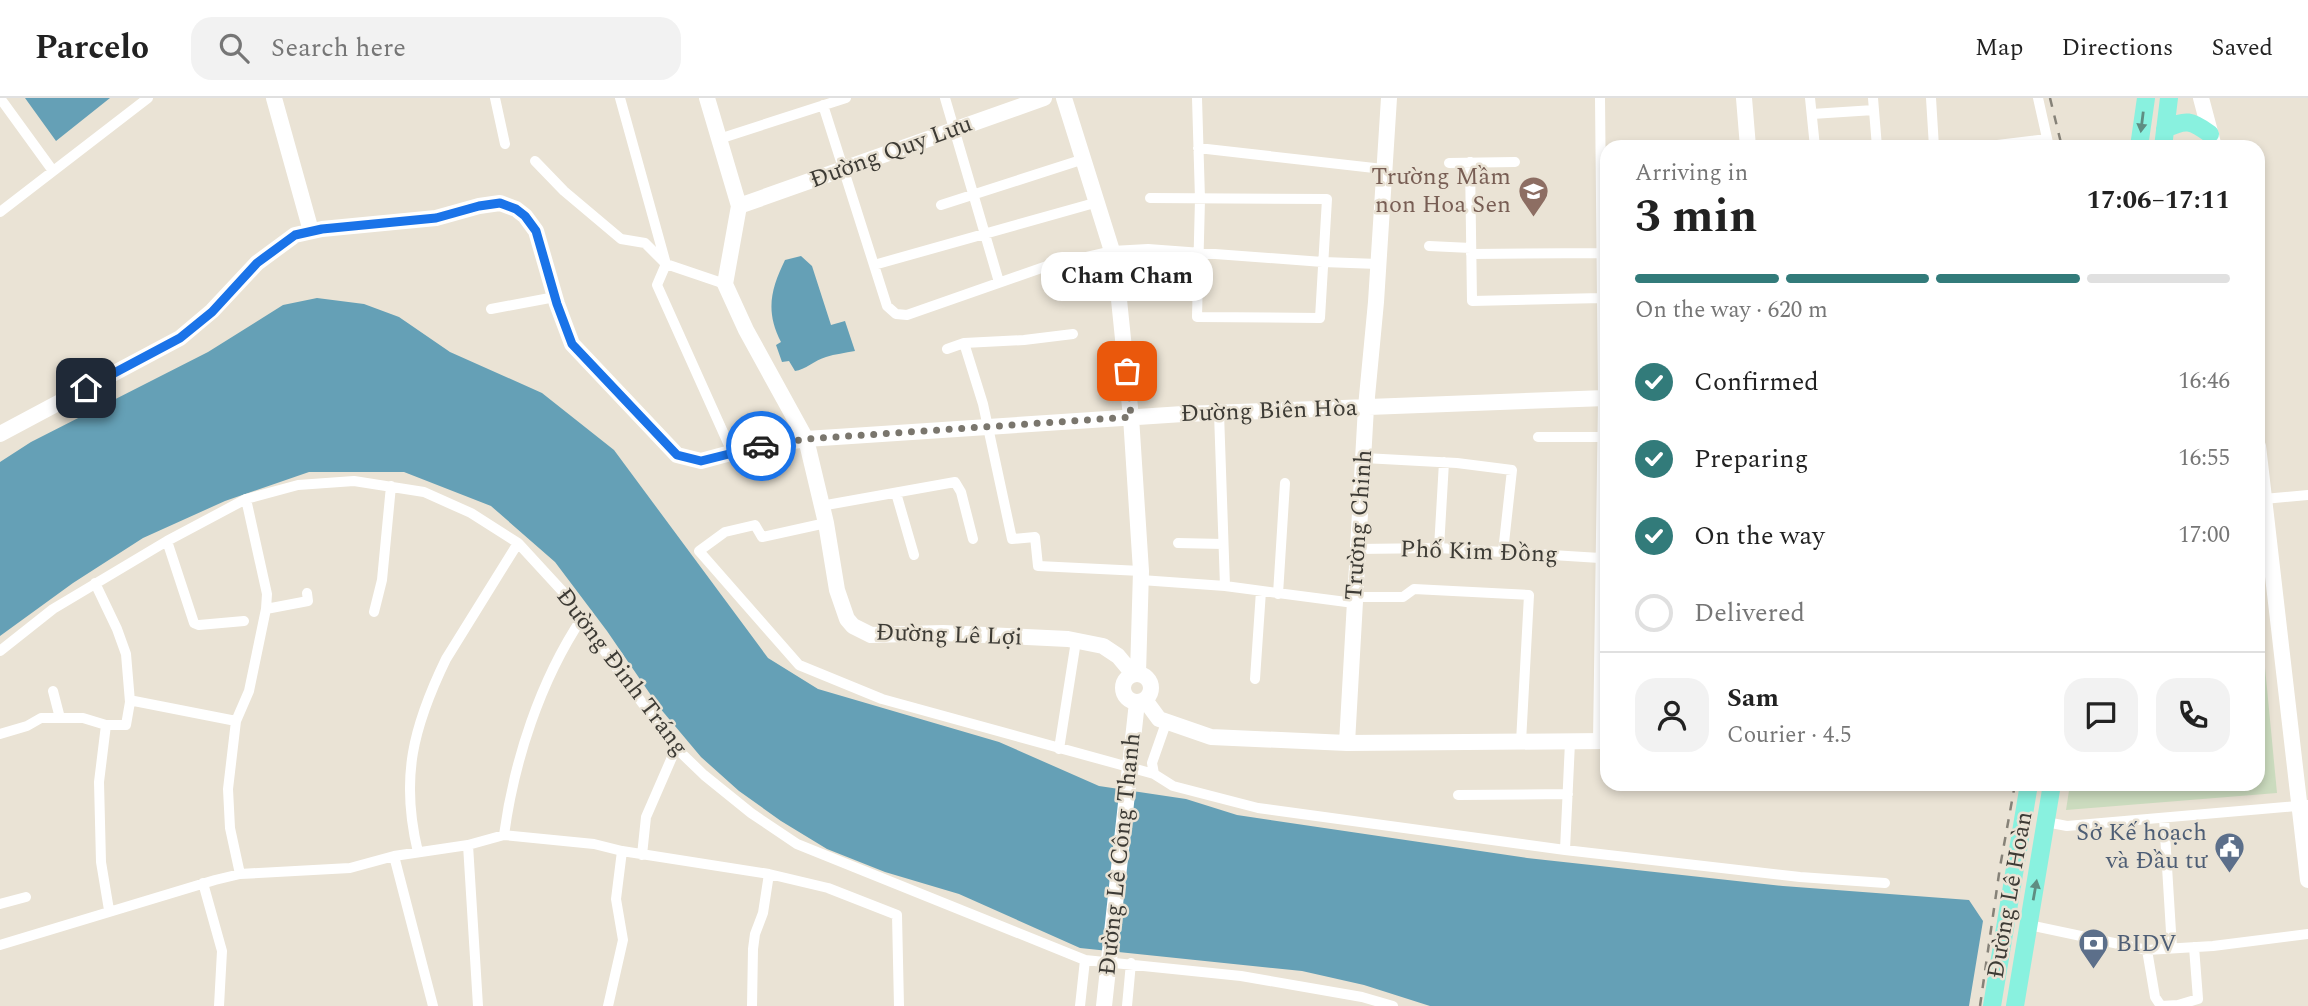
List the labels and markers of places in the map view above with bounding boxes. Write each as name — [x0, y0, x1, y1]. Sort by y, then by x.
place label: Trường Mầm non Hoa Sen — [1371, 159, 1511, 223]
school or university icon: Trường Mầm non Hoa Sen — [1517, 174, 1551, 218]
callout: Cham Cham — [1041, 252, 1213, 301]
pin — [1097, 341, 1157, 401]
pin — [56, 358, 116, 418]
place label: Sở Kế hoạch và Đầu tư — [2076, 815, 2209, 879]
public building icon: Sở Kế hoạch và Đầu tư — [2213, 830, 2247, 874]
place label: BIDV — [2116, 926, 2177, 962]
bank icon: BIDV — [2076, 927, 2110, 971]

